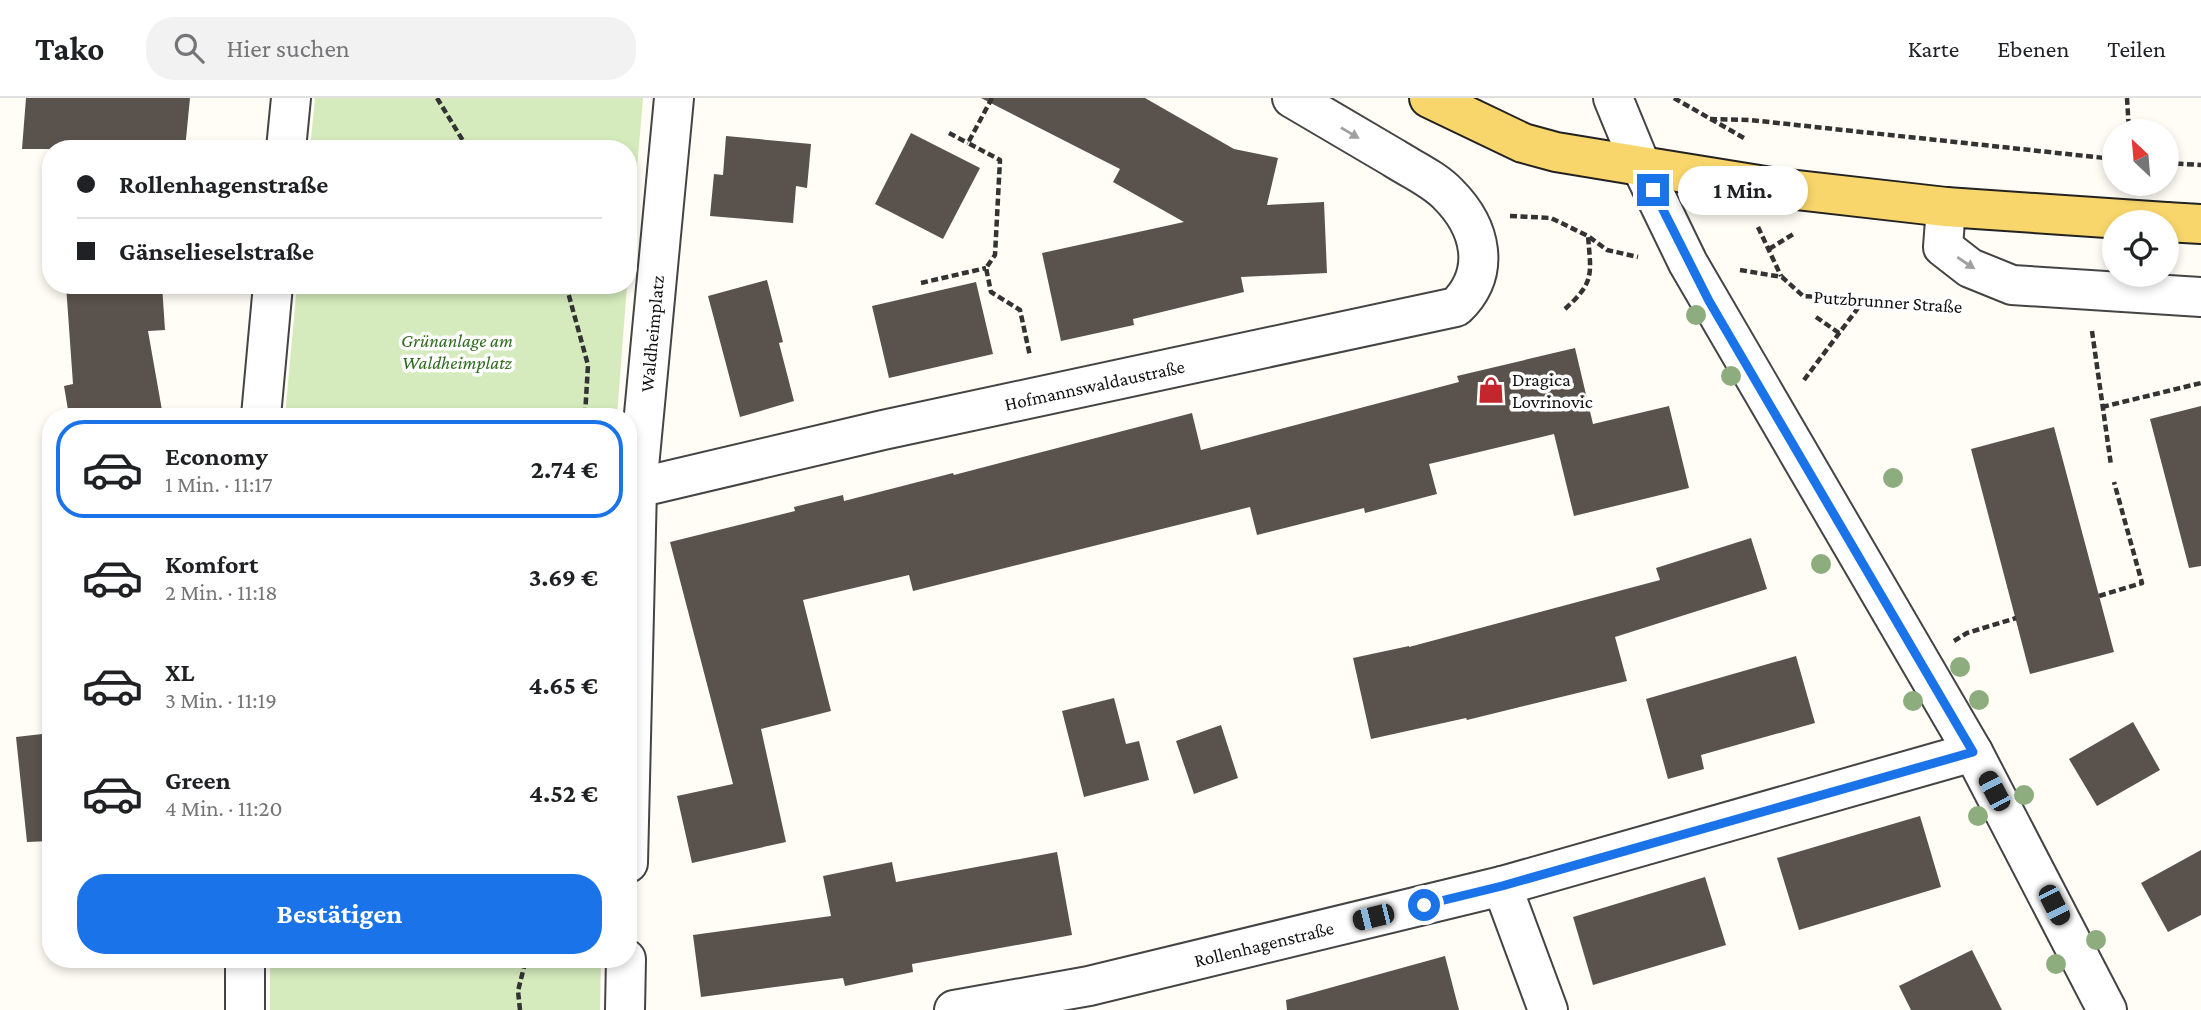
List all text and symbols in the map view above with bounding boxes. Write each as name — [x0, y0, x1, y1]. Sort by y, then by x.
search box — [146, 17, 636, 80]
icon: search — [170, 29, 208, 67]
text: Tako — [35, 30, 104, 67]
text: Hier suchen — [226, 34, 350, 63]
text: Karte — [1908, 35, 1959, 62]
text: Ebenen — [1997, 35, 2069, 62]
text: Teilen — [2107, 35, 2166, 62]
north arrow — [2102, 119, 2179, 196]
map controls — [2102, 119, 2179, 287]
one-way arrow — [1341, 126, 1360, 139]
callout: 1 Min. — [1678, 166, 1807, 214]
text: Rollenhagenstraße — [119, 170, 328, 199]
route end — [1637, 174, 1669, 206]
text: 1 Min. — [1713, 177, 1773, 203]
button: locate — [2102, 210, 2179, 287]
text: Gänselieselstraße — [119, 237, 314, 266]
one-way arrow — [1957, 256, 1975, 270]
street label: Waldheimplatz — [636, 274, 668, 393]
street label: Putzbrunner Straße — [1813, 286, 1963, 317]
park label: Grünanlage am Waldheimplatz — [401, 330, 513, 373]
street label: Hofmannswaldaustraße — [1002, 356, 1187, 415]
place label: Dragica Lovrinovic — [1512, 369, 1593, 412]
shop icon: Dragica Lovrinovic — [1476, 375, 1506, 405]
icon: car — [81, 438, 144, 501]
text: Economy — [165, 442, 268, 471]
text: 2.74 € — [531, 455, 598, 484]
text: 1 Min. · 11:17 — [165, 471, 273, 497]
icon: car — [81, 546, 144, 609]
text: Komfort — [165, 550, 258, 579]
text: 3.69 € — [529, 563, 598, 592]
text: 2 Min. · 11:18 — [165, 579, 278, 605]
icon: car — [81, 654, 144, 717]
text: XL — [165, 658, 194, 687]
text: 4.65 € — [528, 671, 598, 700]
text: 3 Min. · 11:19 — [165, 687, 277, 713]
icon: car — [81, 762, 144, 825]
text: Green — [165, 766, 231, 795]
car — [1975, 768, 2014, 814]
text: 4.52 € — [529, 779, 598, 808]
text: 4 Min. · 11:20 — [165, 795, 282, 821]
button: Bestätigen — [77, 874, 602, 954]
car — [2036, 882, 2073, 928]
route start — [1408, 889, 1440, 921]
car — [1351, 902, 1396, 932]
street label: Rollenhagenstraße — [1192, 917, 1336, 971]

